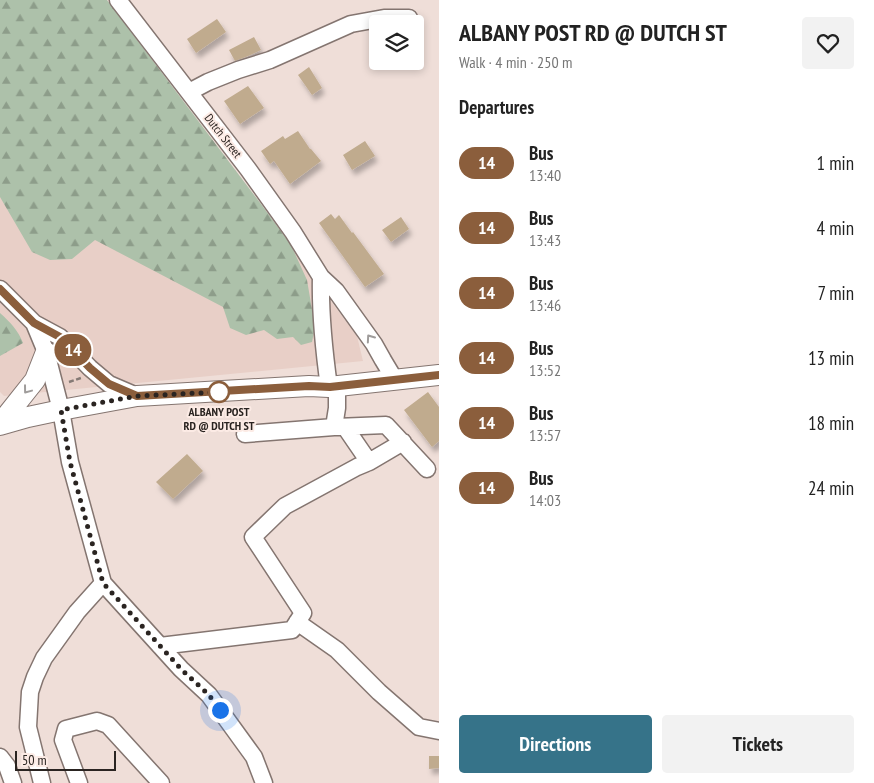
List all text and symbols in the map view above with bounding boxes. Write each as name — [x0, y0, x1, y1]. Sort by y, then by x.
map controls — [369, 15, 424, 70]
button: layers — [369, 15, 424, 70]
text: ALBANY POST RD @ DUTCH ST — [459, 17, 727, 48]
button: heart — [802, 17, 854, 69]
text: Walk · 4 min · 250 m — [459, 52, 572, 72]
text: Departures — [459, 95, 534, 119]
street label: Dutch Street — [202, 111, 246, 161]
text: Bus — [529, 141, 553, 165]
text: 14 — [478, 151, 495, 174]
text: 1 min — [817, 151, 854, 175]
text: 13:40 — [529, 165, 561, 185]
text: Bus — [529, 206, 553, 230]
text: 14 — [478, 216, 495, 239]
text: 4 min — [817, 216, 854, 240]
text: 13:43 — [529, 230, 561, 250]
text: Bus — [529, 271, 553, 295]
text: 14 — [478, 281, 495, 304]
text: 7 min — [817, 281, 854, 305]
text: 13:46 — [529, 295, 561, 315]
line badge: 14 — [50, 334, 96, 366]
one-way arrow — [366, 334, 376, 343]
text: Bus — [529, 336, 553, 360]
text: 14 — [64, 338, 82, 361]
text: 14 — [478, 346, 495, 369]
text: 13 min — [808, 346, 854, 370]
text: 13:52 — [529, 360, 561, 380]
marker: ALBANY POST RD @ DUTCH ST — [208, 381, 230, 403]
one-way arrow — [25, 384, 33, 393]
text: Bus — [529, 401, 553, 425]
place label: ALBANY POST RD @ DUTCH ST — [183, 404, 255, 433]
text: 14 — [478, 411, 495, 434]
text: 18 min — [808, 411, 854, 435]
text: 13:57 — [529, 425, 561, 445]
text: Bus — [529, 466, 553, 490]
text: 14 — [478, 476, 495, 499]
text: 24 min — [808, 476, 854, 500]
text: 14:03 — [529, 490, 561, 510]
your location — [208, 698, 233, 723]
button: Directions — [459, 715, 652, 773]
button: Tickets — [662, 715, 854, 773]
scale bar — [15, 748, 116, 771]
text: 50 m — [22, 751, 47, 769]

